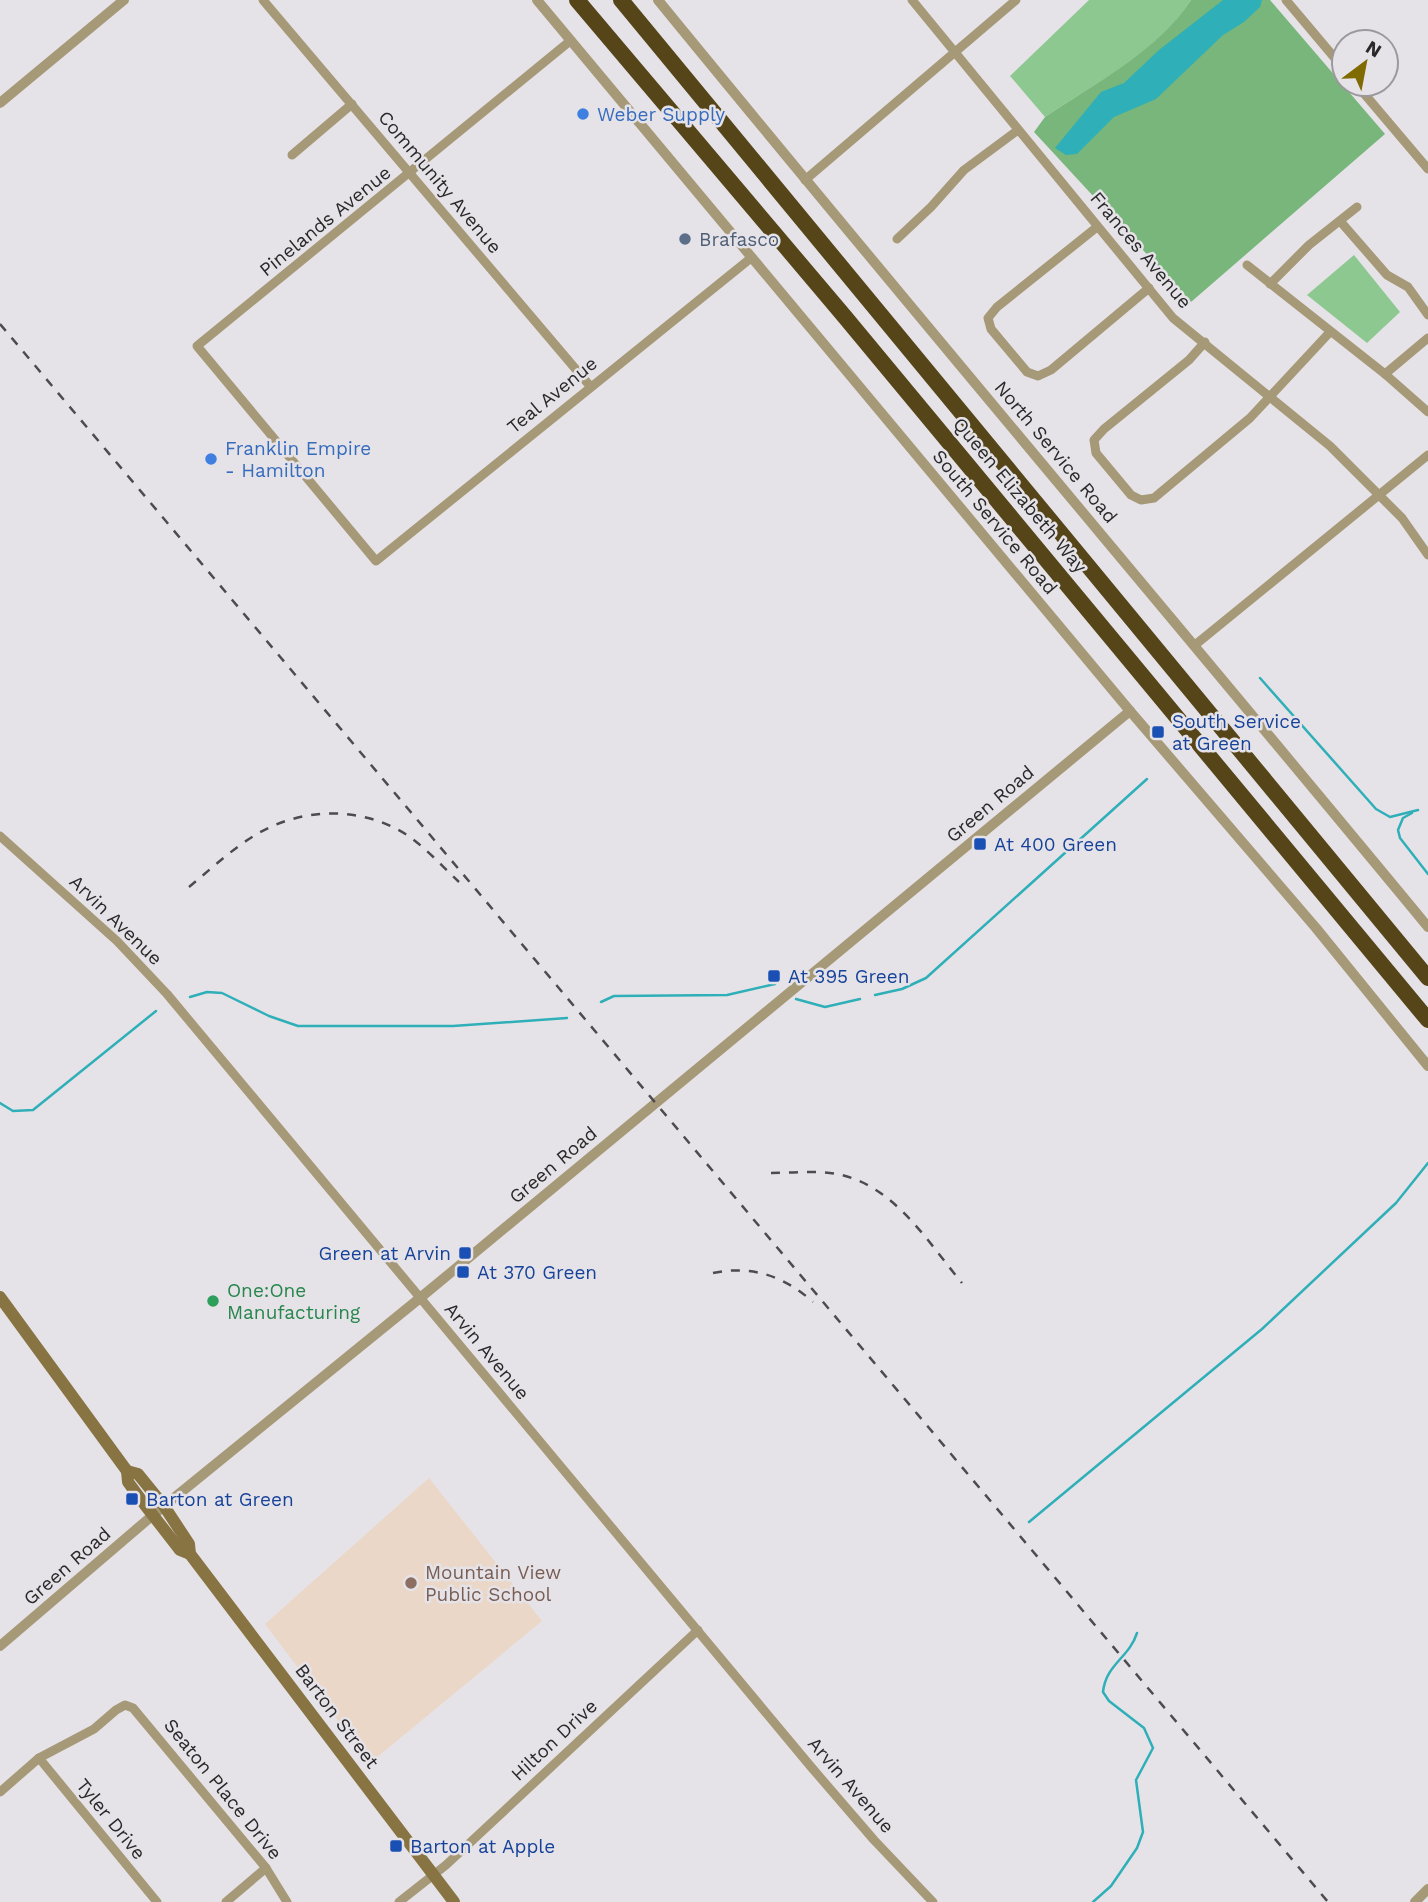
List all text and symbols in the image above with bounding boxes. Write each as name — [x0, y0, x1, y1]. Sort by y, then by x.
north arrow — [1330, 28, 1400, 98]
text: N — [1362, 36, 1386, 62]
place label: Weber Supply — [597, 103, 725, 126]
street label: Community Avenue — [374, 106, 506, 258]
marker: Weber Supply — [575, 106, 591, 122]
street label: Pinelands Avenue — [255, 161, 395, 281]
street label: Frances Avenue — [1085, 187, 1197, 313]
place label: Brafasco — [699, 228, 779, 251]
marker: Brafasco — [677, 231, 693, 247]
street label: Teal Avenue — [502, 352, 602, 438]
street label: North Service Road — [990, 376, 1122, 528]
street label: Queen Elizabeth Way — [948, 413, 1092, 578]
place label: Franklin Empire - Hamilton — [225, 437, 371, 482]
street label: South Service Road — [928, 445, 1062, 599]
marker: Franklin Empire - Hamilton — [203, 451, 219, 467]
place label: South Service at Green — [1172, 710, 1301, 755]
marker: South Service at Green — [1150, 724, 1166, 740]
street label: Green Road — [941, 761, 1039, 847]
place label: At 400 Green — [994, 833, 1117, 856]
marker: At 400 Green — [972, 836, 988, 852]
street label: Arvin Avenue — [65, 870, 167, 970]
place label: At 395 Green — [788, 965, 910, 988]
marker: At 395 Green — [766, 968, 782, 984]
street label: Green Road — [504, 1122, 602, 1208]
place label: Green at Arvin — [319, 1242, 451, 1265]
marker: Green at Arvin — [457, 1245, 473, 1261]
place label: At 370 Green — [477, 1261, 597, 1284]
marker: At 370 Green — [455, 1264, 471, 1280]
place label: One:One Manufacturing — [227, 1279, 361, 1324]
marker: One:One Manufacturing — [205, 1293, 221, 1309]
street label: Arvin Avenue — [440, 1298, 534, 1404]
place label: Barton at Green — [146, 1488, 294, 1511]
marker: Barton at Green — [124, 1491, 140, 1507]
street label: Green Road — [19, 1522, 115, 1610]
place label: Mountain View Public School — [425, 1561, 561, 1606]
marker: Mountain View Public School — [403, 1575, 419, 1591]
street label: Barton Street — [290, 1659, 384, 1773]
street label: Hilton Drive — [506, 1694, 602, 1786]
street label: Seaton Place Drive — [159, 1714, 287, 1864]
street label: Arvin Avenue — [803, 1732, 899, 1838]
street label: Tyler Drive — [71, 1774, 151, 1864]
place label: Barton at Apple — [410, 1835, 555, 1858]
marker: Barton at Apple — [388, 1838, 404, 1854]

